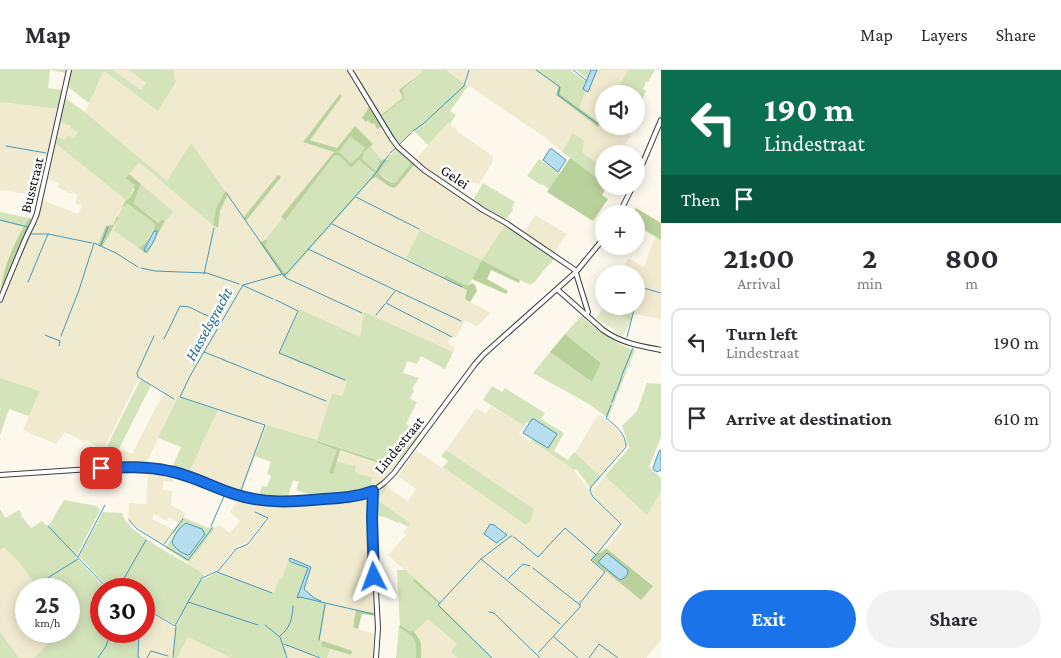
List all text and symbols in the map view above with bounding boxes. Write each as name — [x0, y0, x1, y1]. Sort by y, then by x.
text: Map — [25, 21, 71, 48]
text: Map — [860, 25, 893, 45]
text: Layers — [921, 25, 968, 45]
text: Share — [996, 25, 1036, 45]
map controls — [595, 85, 645, 315]
button: sound — [595, 85, 645, 135]
icon: left — [681, 90, 746, 155]
text: 190 m — [764, 90, 854, 129]
text: Lindestraat — [764, 131, 865, 156]
button: layers — [595, 145, 645, 195]
street label: Busstraat — [17, 155, 47, 214]
street label: Gelei — [438, 162, 472, 192]
icon: arrive — [730, 185, 758, 213]
text: Then — [681, 189, 720, 210]
button: + — [595, 205, 645, 255]
text: 21:00 — [723, 241, 795, 274]
text: 2 — [862, 241, 877, 274]
text: 800 — [945, 241, 999, 274]
button: − — [595, 265, 645, 315]
text: Arrival — [737, 275, 781, 292]
text: min — [857, 275, 883, 292]
text: m — [965, 275, 978, 292]
water label: Hasselsgracht — [181, 285, 236, 364]
text: Turn left — [726, 323, 798, 344]
icon: left — [683, 328, 711, 356]
text: 190 m — [993, 332, 1039, 353]
text: Lindestraat — [726, 344, 799, 361]
icon: arrive — [683, 404, 711, 432]
text: Arrive at destination — [726, 408, 892, 429]
text: 610 m — [993, 408, 1039, 429]
street label: Lindestraat — [371, 412, 427, 477]
pin — [80, 447, 122, 489]
icon: arrive — [87, 454, 115, 482]
position arrow — [347, 550, 399, 602]
speed limit sign: 30 — [90, 578, 155, 643]
button: Exit — [681, 590, 856, 648]
button: Share — [866, 590, 1041, 648]
text: 25 — [35, 591, 60, 618]
text: km/h — [35, 616, 60, 630]

